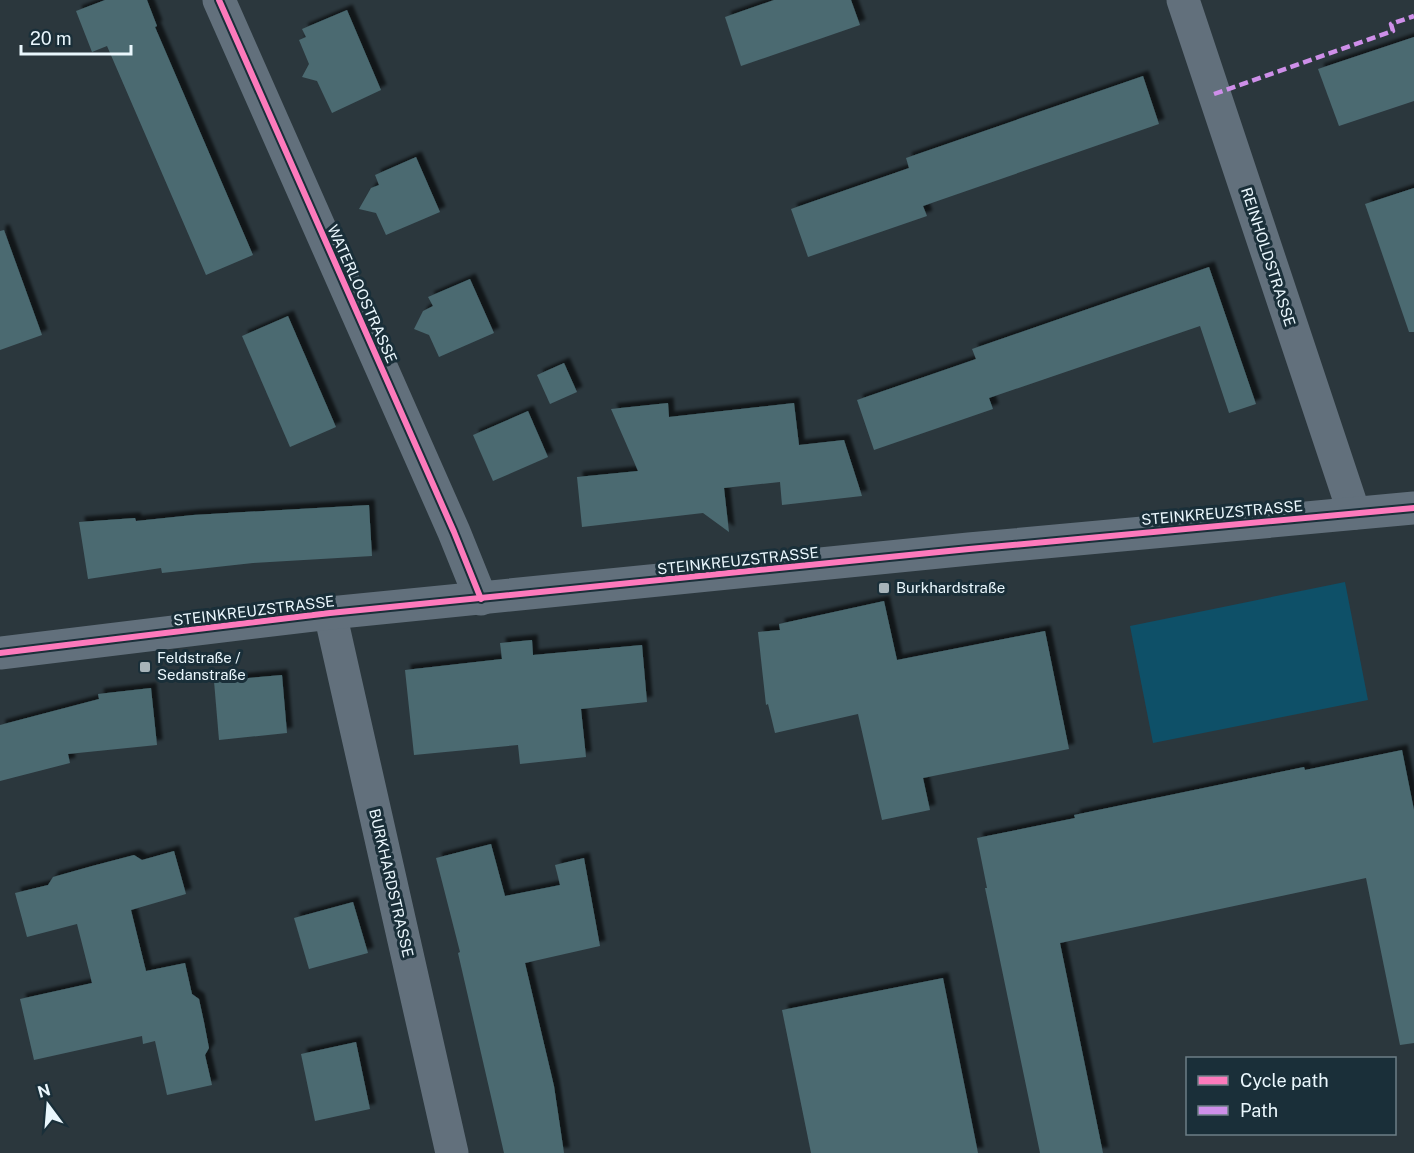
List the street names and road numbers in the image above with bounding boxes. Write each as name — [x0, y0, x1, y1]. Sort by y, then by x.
street label: REINHOLDSTRASSE — [1238, 185, 1299, 329]
street label: WATERLOOSTRASSE — [324, 222, 401, 366]
street label: STEINKREUZSTRASSE — [1140, 497, 1303, 528]
street label: STEINKREUZSTRASSE — [656, 544, 819, 577]
street label: STEINKREUZSTRASSE — [172, 592, 335, 629]
street label: BURKHARDSTRASSE — [366, 807, 417, 959]

